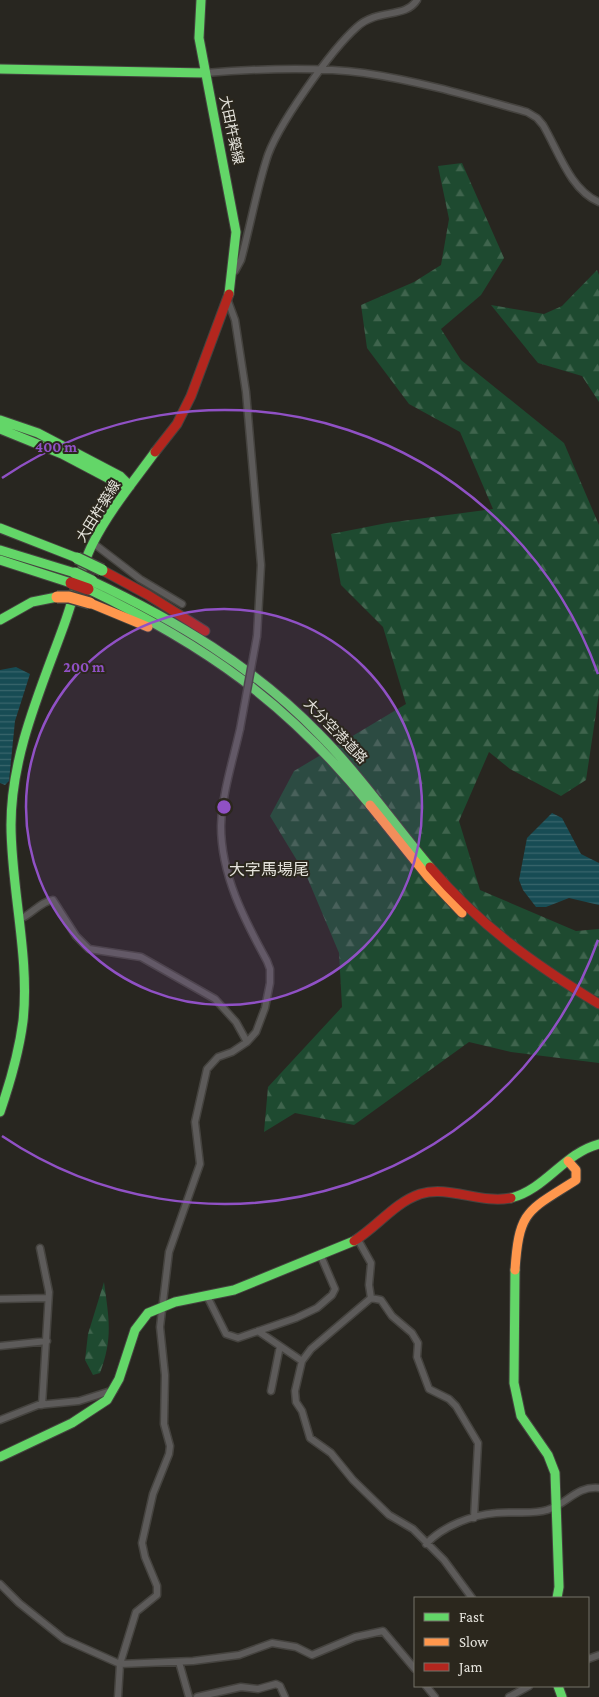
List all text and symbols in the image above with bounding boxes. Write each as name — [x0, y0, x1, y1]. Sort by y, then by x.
street label: 大田杵築線 — [217, 94, 247, 166]
text: 400 m — [35, 439, 77, 455]
street label: 大田杵築線 — [73, 477, 123, 545]
text: 200 m — [63, 659, 105, 675]
street label: 大分空港道路 — [301, 695, 371, 767]
centre of rings — [215, 798, 233, 816]
district label: 大字馬場尾 — [229, 861, 309, 878]
legend — [414, 1597, 589, 1687]
text: Fast — [459, 1609, 485, 1625]
text: Slow — [459, 1634, 489, 1650]
text: Jam — [457, 1659, 482, 1676]

